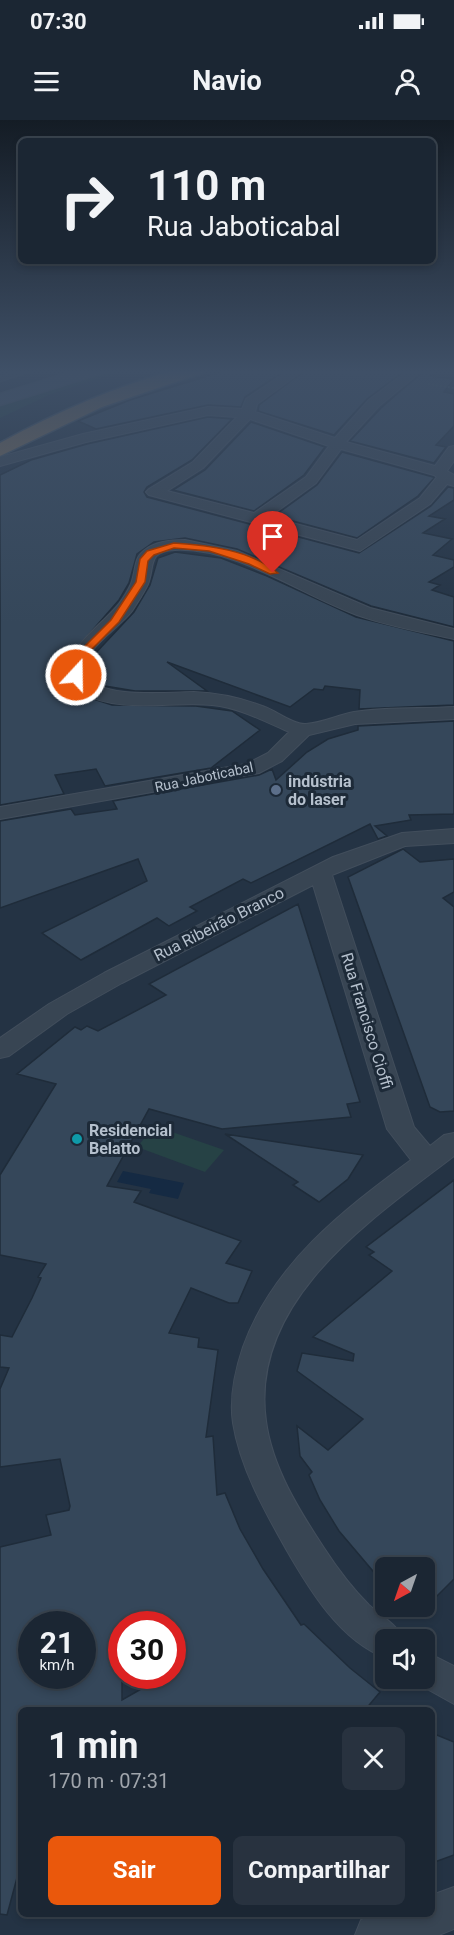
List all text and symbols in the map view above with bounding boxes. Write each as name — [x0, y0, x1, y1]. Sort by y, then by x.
text: 07:30 — [30, 9, 87, 34]
icon: menu — [30, 65, 63, 98]
text: Navio — [192, 65, 262, 97]
icon: person — [391, 65, 424, 98]
text: 110 m — [147, 161, 266, 210]
icon: right — [48, 162, 126, 240]
text: Rua Jaboticabal — [147, 211, 341, 243]
pin — [247, 511, 298, 573]
icon: arrive — [256, 520, 289, 553]
position arrow — [44, 643, 108, 707]
street label: Rua Jaboticabal — [153, 759, 255, 795]
place label: indústria do laser — [288, 772, 352, 809]
marker: indústria do laser — [269, 783, 283, 797]
street label: Rua Ribeirão Branco — [151, 883, 287, 965]
street label: Rua Francisco Cioffi — [337, 950, 397, 1092]
place label: Residencial Belatto — [89, 1121, 172, 1158]
marker: Residencial Belatto — [70, 1132, 84, 1146]
north arrow — [375, 1557, 435, 1617]
map controls — [375, 1557, 435, 1689]
speed limit sign: 30 — [108, 1611, 186, 1689]
text: 21 — [40, 1625, 74, 1660]
button: sound — [375, 1629, 435, 1689]
text: km/h — [39, 1656, 75, 1674]
text: 1 min — [48, 1725, 139, 1767]
button: close — [342, 1727, 405, 1790]
text: 170 m · 07:31 — [48, 1769, 169, 1793]
button: Sair — [48, 1836, 221, 1905]
button: Compartilhar — [233, 1836, 405, 1905]

